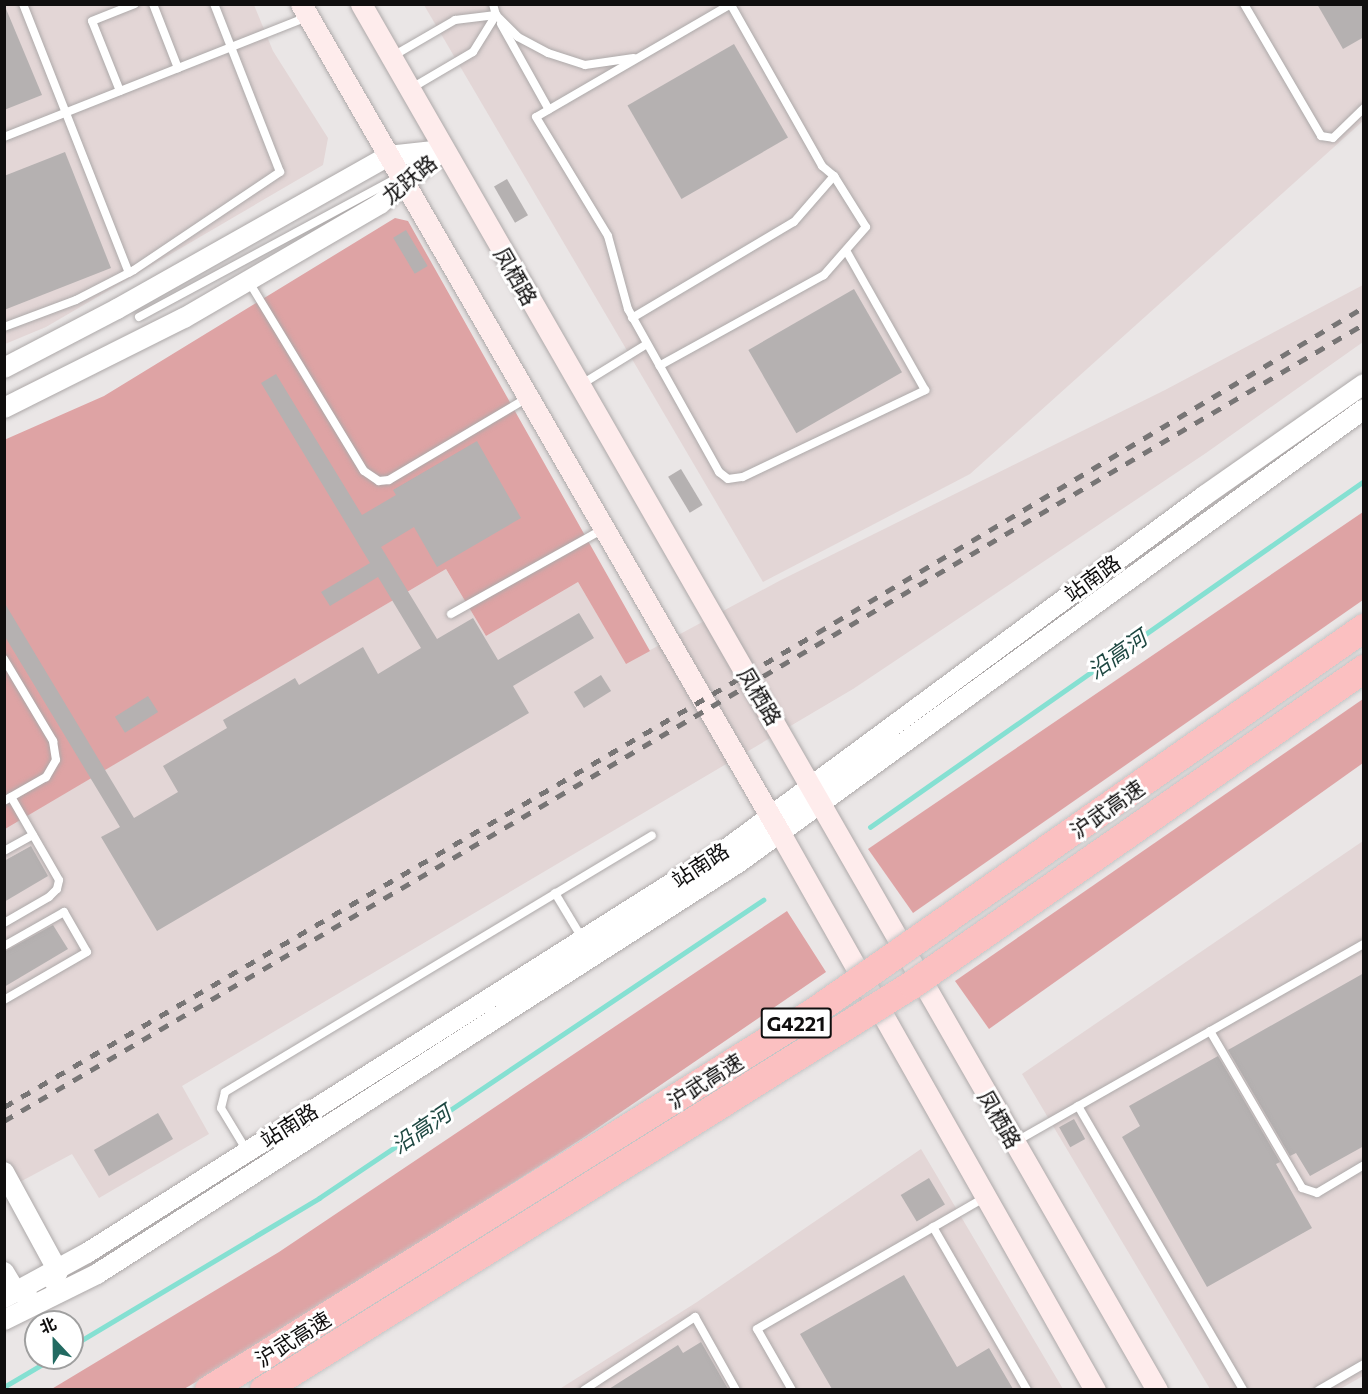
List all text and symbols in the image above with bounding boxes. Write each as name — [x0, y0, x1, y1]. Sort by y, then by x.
street label: 龙跃路 — [377, 149, 441, 209]
street label: 凤栖路 — [489, 242, 543, 310]
street label: 站南路 — [1059, 549, 1125, 607]
water label: 沿高河 — [1082, 624, 1152, 684]
street label: 凤栖路 — [733, 663, 787, 729]
street label: 沪武高速 — [1065, 775, 1149, 843]
street label: 站南路 — [667, 837, 733, 893]
road number: G4221 — [760, 1006, 832, 1040]
street label: 沪武高速 — [663, 1048, 747, 1114]
street label: 凤栖路 — [973, 1085, 1027, 1153]
street label: 站南路 — [256, 1098, 322, 1152]
water label: 沿高河 — [386, 1100, 456, 1158]
street label: 沪武高速 — [251, 1306, 335, 1372]
north arrow — [24, 1310, 84, 1370]
text: 北 — [37, 1313, 59, 1337]

